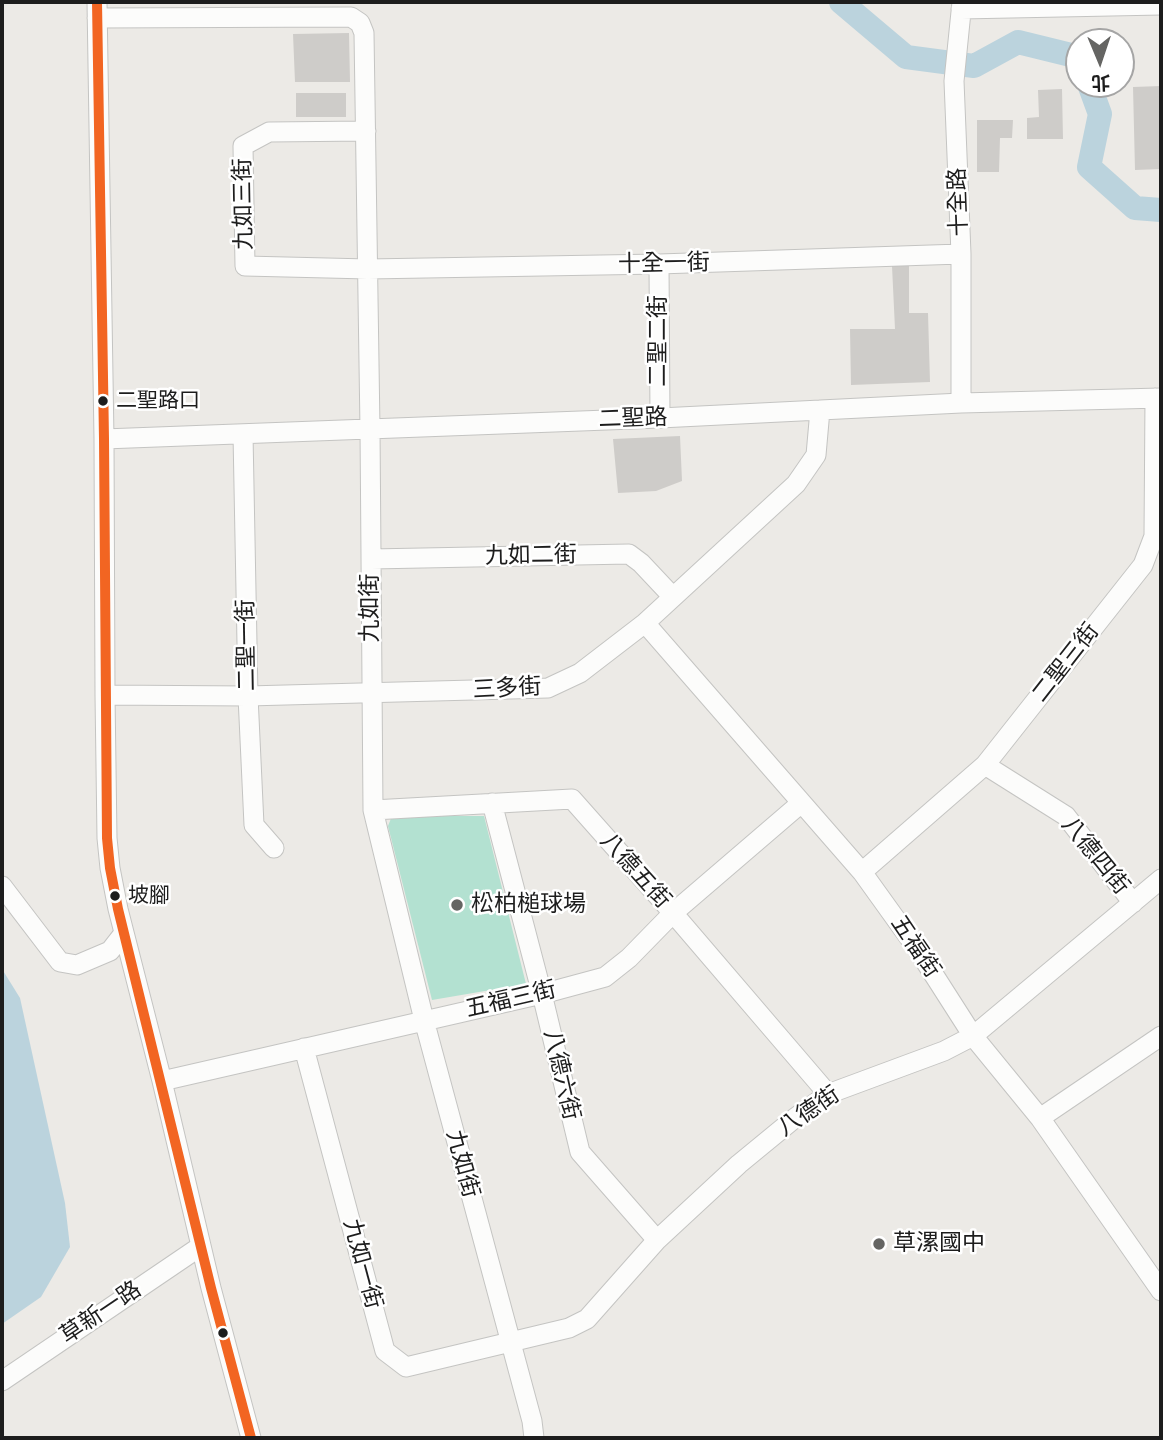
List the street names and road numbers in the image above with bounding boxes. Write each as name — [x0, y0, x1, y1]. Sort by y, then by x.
street label: 九如三街 — [229, 158, 259, 250]
street label: 十全路 — [944, 167, 974, 237]
street label: 十全一街 — [618, 249, 710, 279]
street label: 二聖二街 — [645, 295, 673, 387]
street label: 二聖路 — [598, 404, 668, 434]
street label: 九如二街 — [485, 541, 577, 571]
street label: 九如街 — [357, 574, 385, 642]
street label: 二聖一街 — [232, 599, 262, 691]
street label: 二聖三街 — [1027, 618, 1105, 708]
street label: 三多街 — [472, 673, 542, 705]
street label: 八德四街 — [1055, 812, 1135, 900]
street label: 八德五街 — [594, 828, 676, 914]
street label: 五福街 — [884, 911, 946, 983]
street label: 五福三街 — [463, 976, 559, 1024]
street label: 八德六街 — [537, 1027, 585, 1123]
street label: 八德街 — [773, 1081, 845, 1143]
street label: 九如街 — [440, 1127, 484, 1201]
street label: 九如一街 — [337, 1216, 387, 1312]
street label: 草新一路 — [55, 1276, 147, 1350]

